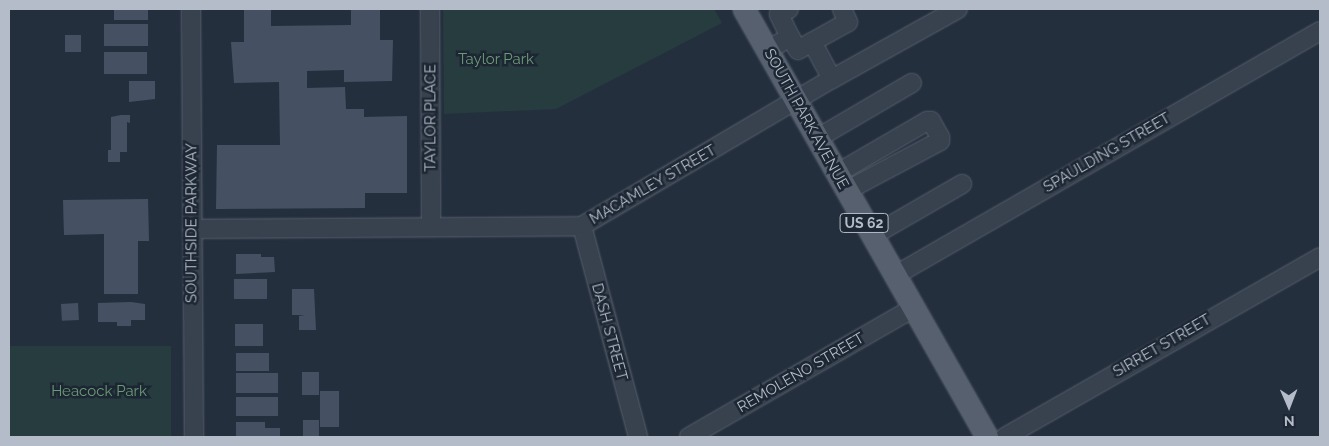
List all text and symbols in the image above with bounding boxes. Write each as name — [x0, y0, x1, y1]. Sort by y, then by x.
street label: SOUTH PARK AVENUE — [760, 45, 852, 193]
park label: Taylor Park — [458, 51, 534, 69]
street label: TAYLOR PLACE — [422, 64, 440, 172]
street label: SPAULDING STREET — [1040, 109, 1174, 197]
street label: MACAMLEY STREET — [586, 141, 720, 229]
street label: SOUTHSIDE PARKWAY — [183, 143, 201, 303]
road number: US 62 — [839, 212, 889, 234]
street label: DASH STREET — [587, 281, 631, 383]
street label: SIRRET STREET — [1110, 311, 1214, 381]
street label: REMOLENO STREET — [734, 329, 868, 417]
north arrow — [1264, 381, 1314, 431]
park label: Heacock Park — [51, 383, 147, 401]
text: N — [1284, 413, 1295, 429]

